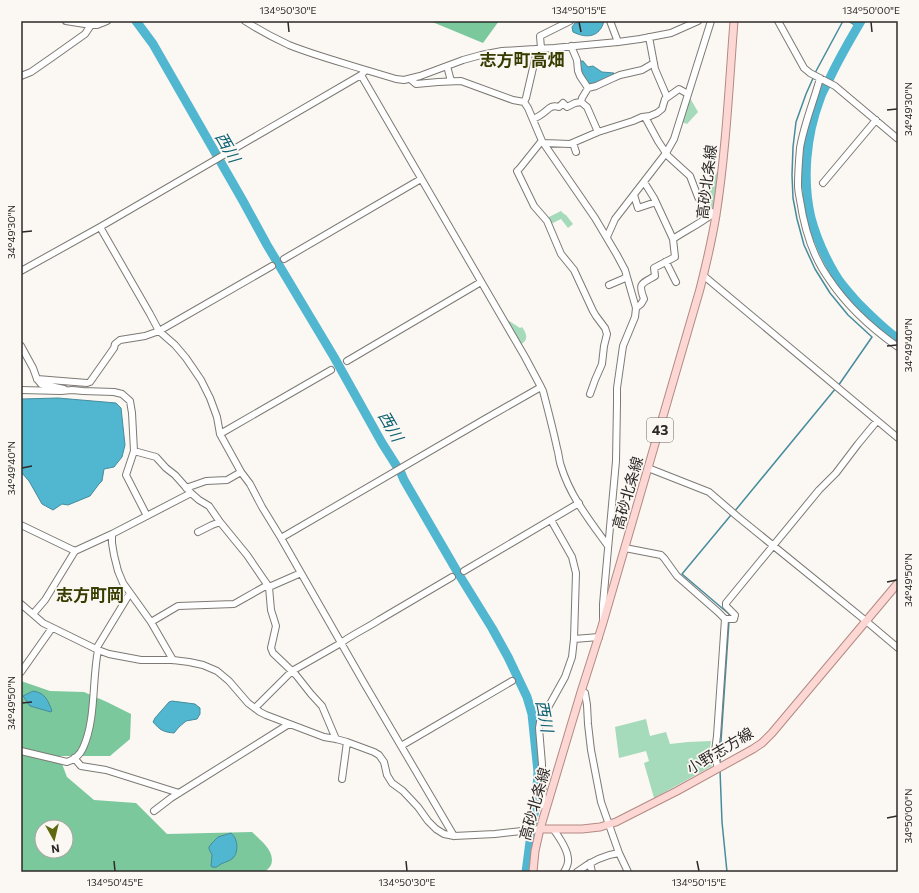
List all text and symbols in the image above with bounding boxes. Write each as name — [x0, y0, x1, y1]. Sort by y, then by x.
text: 134°50'30"E — [260, 4, 316, 16]
text: 134°50'15"E — [552, 4, 606, 16]
text: 134°50'00"E — [842, 4, 900, 16]
district label: 志方町高畑 — [480, 49, 565, 70]
text: 34°49'30"N — [902, 82, 914, 136]
water label: 西川 — [212, 128, 246, 167]
street label: 高砂北条線 — [693, 144, 720, 220]
text: 34°49'30"N — [5, 205, 17, 259]
text: 34°49'40"N — [902, 318, 914, 372]
water label: 西川 — [375, 407, 409, 446]
road number: 43 — [647, 418, 673, 442]
text: 34°49'40"N — [5, 441, 17, 495]
street label: 高砂北条線 — [608, 454, 646, 531]
text: 34°49'50"N — [902, 553, 914, 607]
district label: 志方町岡 — [56, 584, 124, 605]
text: 34°49'50"N — [5, 676, 17, 730]
water label: 西川 — [533, 698, 558, 735]
street label: 小野志方線 — [683, 723, 756, 777]
street label: 高砂北条線 — [515, 765, 553, 842]
text: 34°50'00"N — [902, 789, 914, 844]
north arrow — [34, 819, 74, 859]
text: N — [50, 842, 60, 856]
text: 134°50'45"E — [87, 876, 143, 888]
text: 134°50'30"E — [379, 876, 435, 888]
text: 134°50'15"E — [672, 876, 726, 888]

